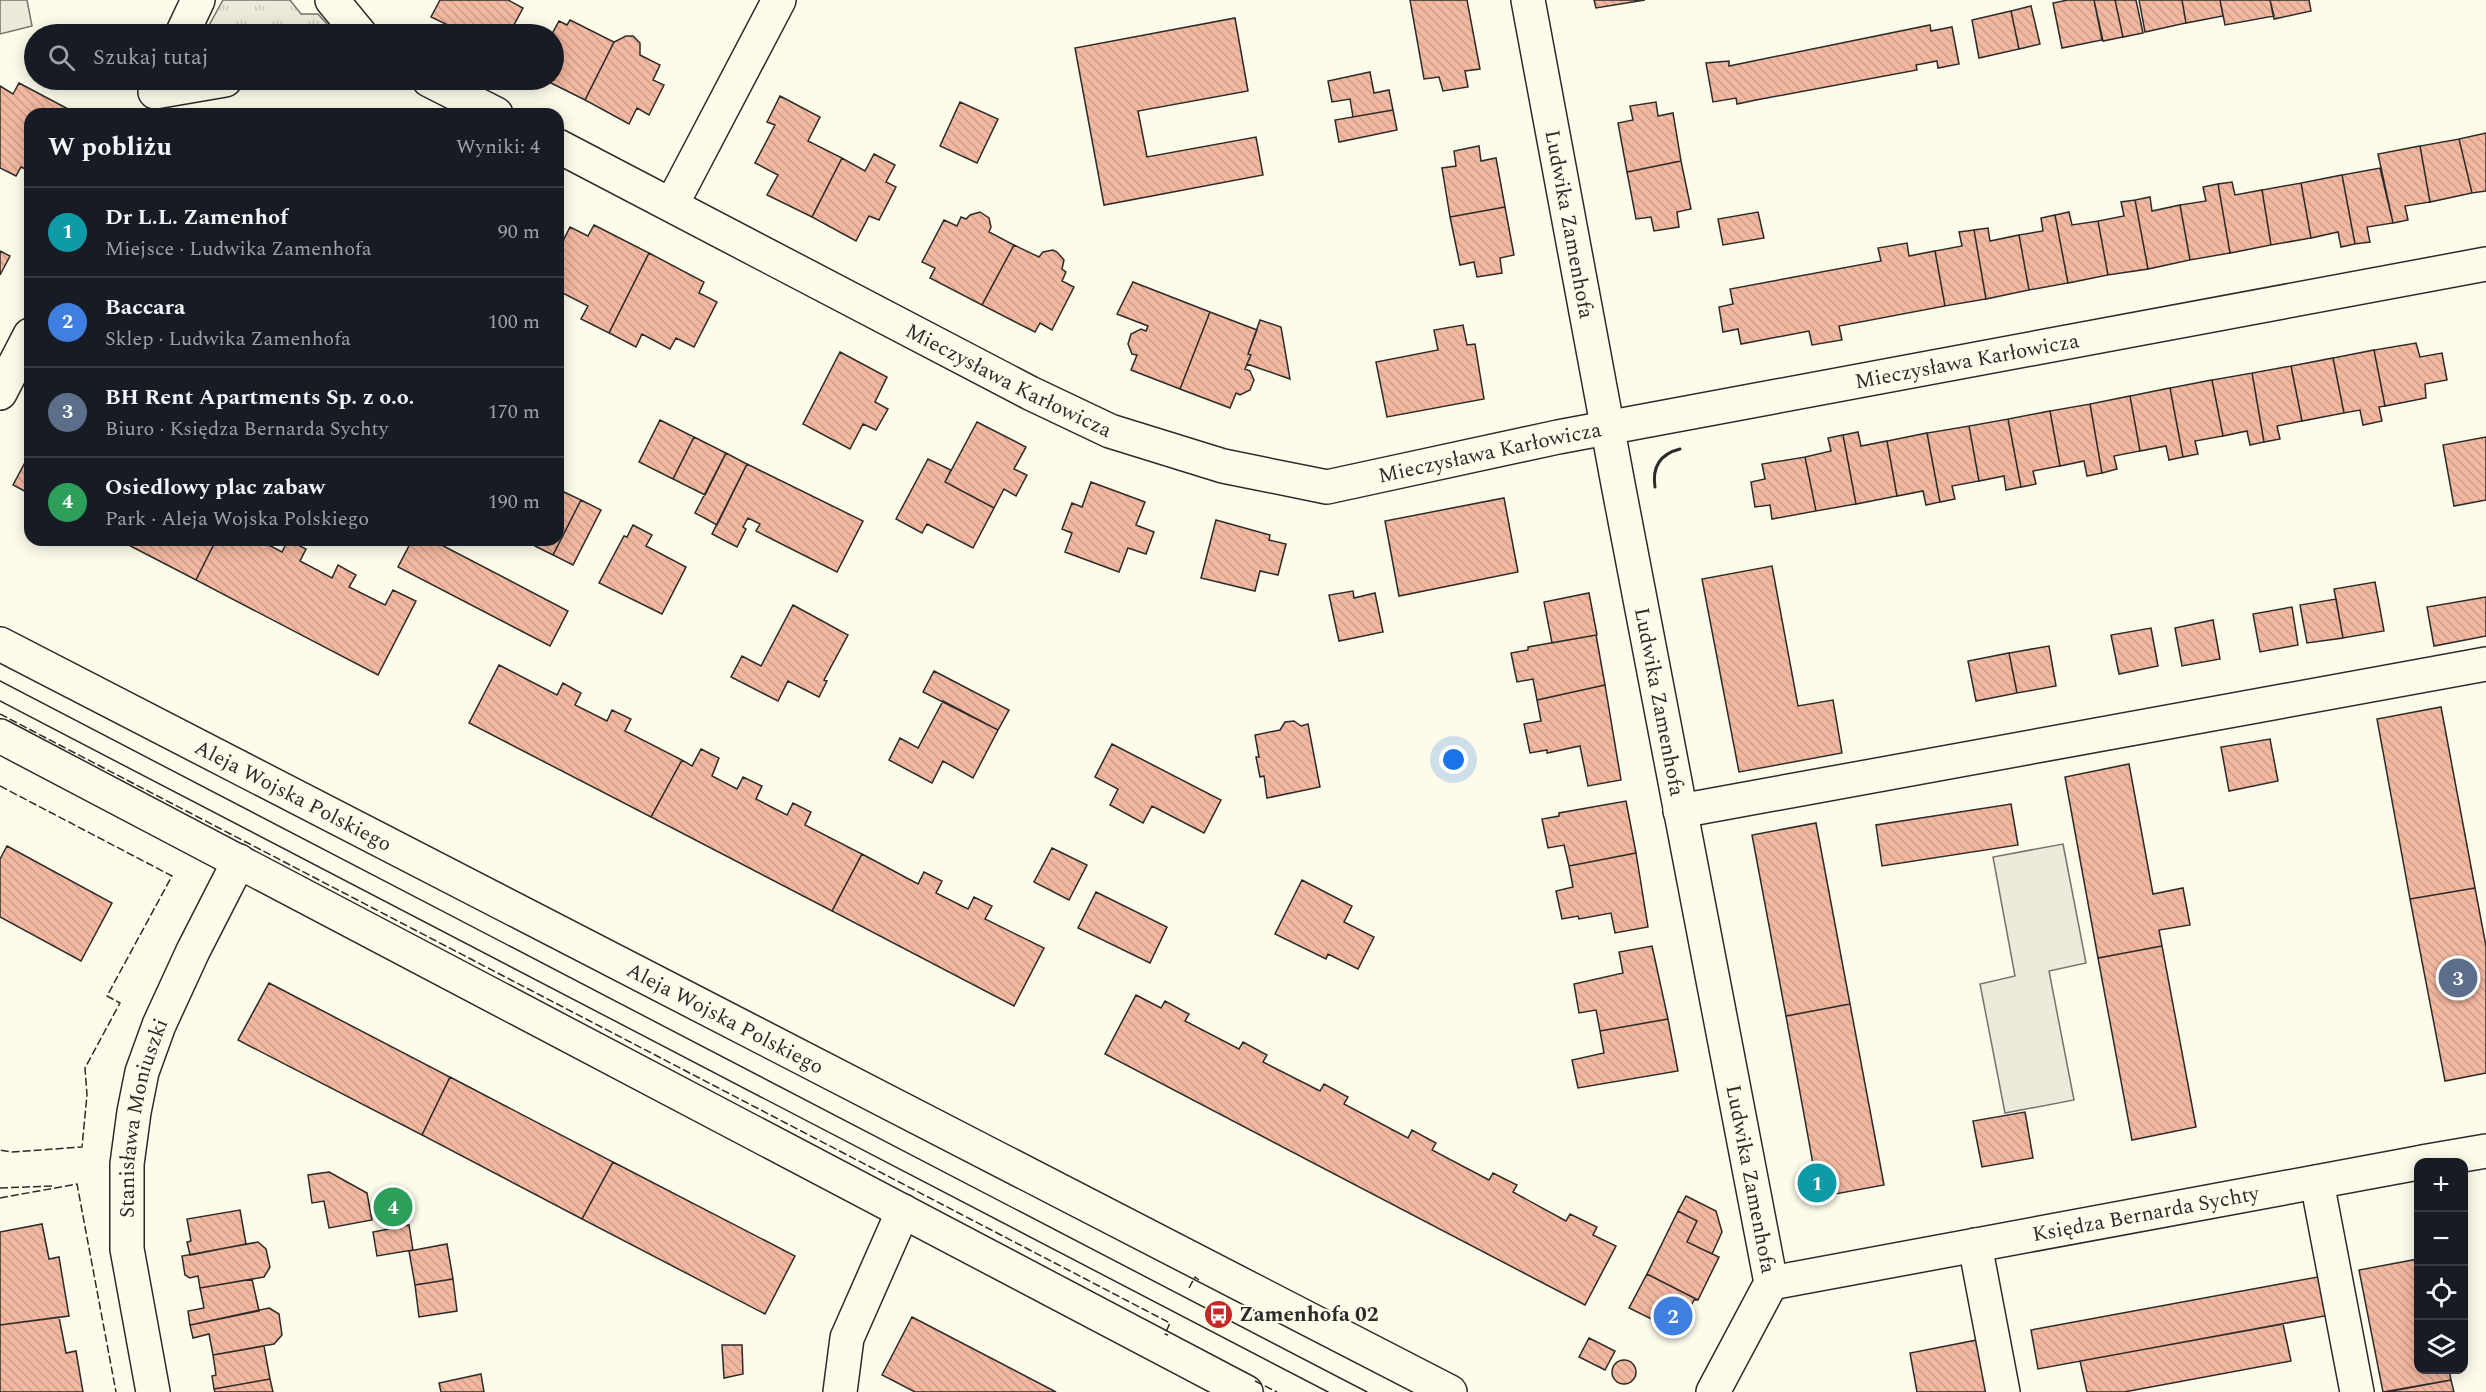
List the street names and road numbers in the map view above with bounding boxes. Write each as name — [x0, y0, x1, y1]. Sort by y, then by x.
street label: Ludwika Zamenhofa — [1535, 127, 1602, 322]
street label: Mieczysława Karłowicza — [899, 315, 1118, 447]
street label: Mieczysława Karłowicza — [1852, 325, 2083, 398]
street label: Mieczysława Karłowicza — [1375, 414, 1605, 493]
street label: Ludwika Zamenhofa — [1625, 605, 1693, 800]
street label: Aleja Wojska Polskiego — [188, 732, 397, 860]
street label: Aleja Wojska Polskiego — [620, 955, 829, 1083]
street label: Stanisława Moniuszki — [112, 1013, 177, 1218]
street label: Ludwika Zamenhofa — [1716, 1082, 1784, 1277]
street label: Księdza Bernarda Sychty — [2030, 1178, 2263, 1251]

